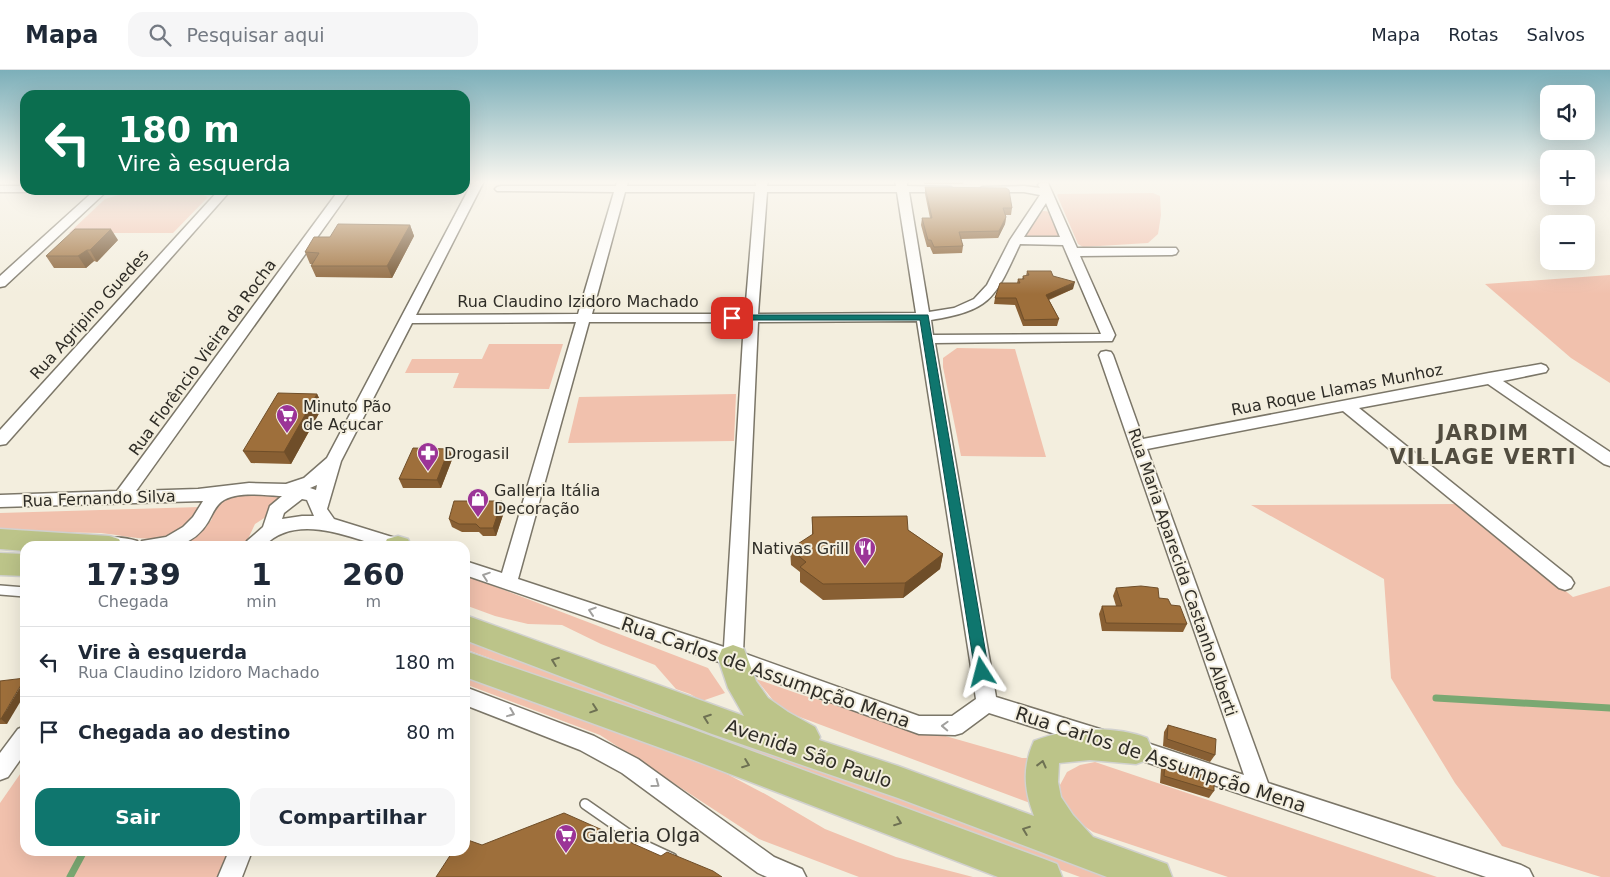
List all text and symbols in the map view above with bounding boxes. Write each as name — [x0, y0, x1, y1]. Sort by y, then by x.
search box — [128, 12, 478, 57]
text: Mapa — [25, 21, 98, 49]
icon: search — [146, 21, 174, 49]
text: Pesquisar aqui — [186, 24, 325, 46]
text: Mapa — [1371, 24, 1420, 45]
text: Rotas — [1448, 24, 1499, 45]
text: Salvos — [1527, 24, 1585, 45]
map controls — [1540, 85, 1595, 270]
button: sound — [1540, 85, 1595, 140]
icon: left — [35, 110, 100, 175]
text: 180 m — [118, 110, 240, 150]
button: + — [1540, 150, 1595, 205]
text: Vire à esquerda — [118, 151, 291, 176]
button: − — [1540, 215, 1595, 270]
street label: Rua Agripino Guedes — [26, 246, 153, 383]
street label: Rua Florêncio Vieira da Rocha — [125, 255, 280, 459]
street label: Rua Claudino Izidoro Machado — [457, 292, 699, 311]
pin — [711, 297, 753, 339]
icon: arrive — [718, 304, 746, 332]
street label: Rua Roque Llamas Munhoz — [1230, 360, 1445, 419]
place label: Minuto Pão de Açucar — [303, 397, 391, 434]
supermarket icon: Minuto Pão de Açucar — [275, 403, 299, 434]
district label: JARDIM VILLAGE VERTI — [1390, 421, 1576, 469]
street label: Rua Maria Aparecida Castanho Alberti — [1124, 426, 1241, 719]
pharmacy icon: Drogasil — [416, 441, 440, 472]
place label: Drogasil — [444, 444, 510, 463]
place label: Galleria Itália Decoração — [494, 481, 600, 518]
street label: Rua Fernando Silva — [22, 486, 176, 511]
shop icon: Galleria Itália Decoração — [466, 487, 490, 518]
restaurant icon: Nativas Grill — [853, 536, 877, 567]
place label: Nativas Grill — [752, 539, 849, 558]
text: 17:39 — [85, 557, 181, 592]
text: 1 — [251, 557, 272, 592]
text: 260 — [342, 557, 405, 592]
one-way arrow — [483, 571, 491, 581]
text: Chegada — [98, 592, 169, 611]
text: min — [246, 592, 277, 611]
text: m — [365, 592, 381, 611]
one-way arrow — [588, 607, 597, 617]
street label: Rua Carlos de Assumpção Mena — [619, 612, 913, 732]
text: Vire à esquerda — [78, 641, 247, 663]
position arrow — [955, 645, 1007, 697]
icon: left — [35, 648, 63, 676]
text: 180 m — [394, 651, 455, 673]
one-way arrow — [551, 657, 560, 667]
text: Rua Claudino Izidoro Machado — [78, 663, 320, 682]
street label: Rua Carlos de Assumpção Mena — [1013, 702, 1309, 816]
one-way arrow — [589, 703, 597, 713]
one-way arrow — [506, 706, 515, 717]
one-way arrow — [704, 714, 712, 724]
street label: Avenida São Paulo — [723, 714, 895, 792]
icon: arrive — [35, 718, 63, 746]
text: Chegada ao destino — [78, 721, 290, 743]
text: 80 m — [406, 721, 455, 743]
one-way arrow — [941, 721, 948, 731]
one-way arrow — [742, 758, 750, 768]
one-way arrow — [1036, 760, 1047, 769]
one-way arrow — [650, 779, 659, 787]
button: Sair — [35, 788, 240, 846]
button: Compartilhar — [250, 788, 455, 846]
one-way arrow — [894, 816, 902, 826]
supermarket icon: Galeria Olga — [554, 823, 578, 854]
place label: Galeria Olga — [582, 824, 700, 846]
one-way arrow — [1022, 826, 1030, 836]

